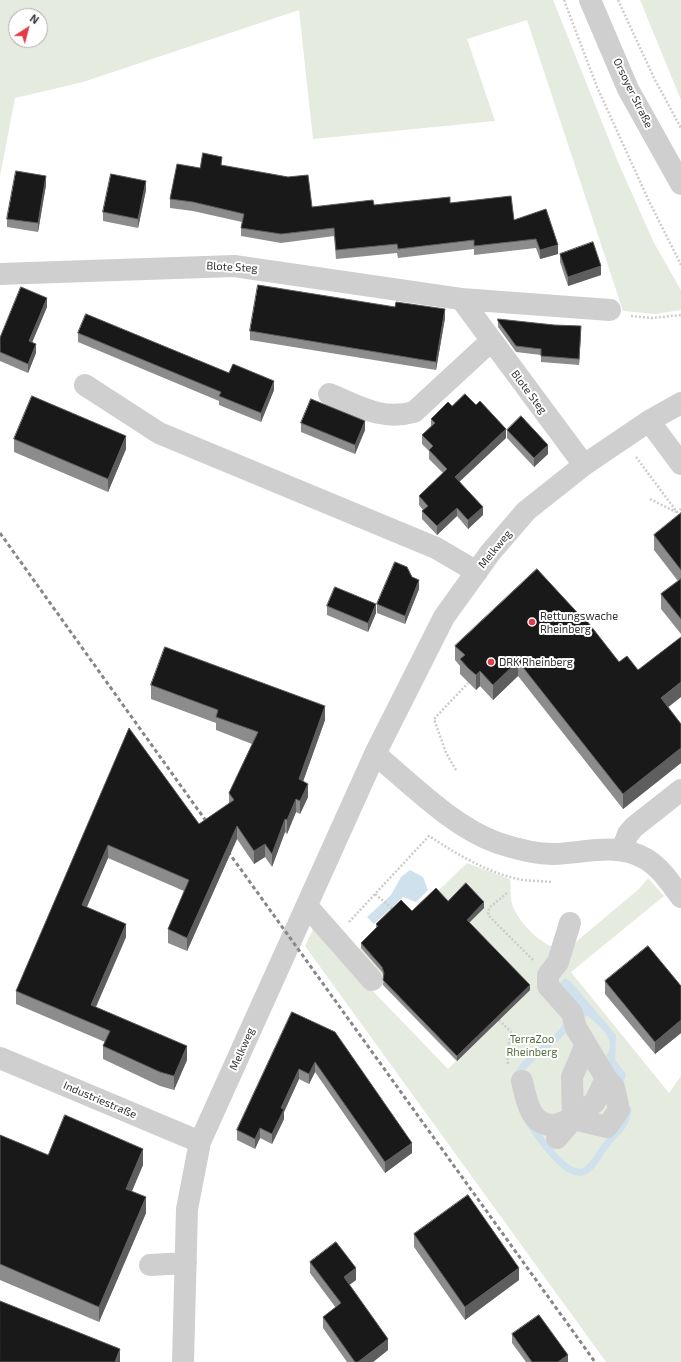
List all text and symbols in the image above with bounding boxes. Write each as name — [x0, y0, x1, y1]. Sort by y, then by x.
north arrow — [8, 8, 48, 48]
text: N — [28, 11, 42, 26]
street label: Orsoyer Straße — [610, 56, 656, 130]
street label: Blote Steg — [206, 259, 258, 275]
street label: Blote Steg — [508, 368, 550, 416]
street label: Melkweg — [476, 527, 514, 571]
place label: Rettungswache Rheinberg — [540, 609, 618, 635]
marker: Rettungswache Rheinberg — [527, 617, 537, 627]
place label: DRK Rheinberg — [499, 655, 573, 669]
marker: DRK Rheinberg — [486, 657, 496, 667]
street label: Melkweg — [227, 1026, 257, 1072]
park label: TerraZoo Rheinberg — [507, 1032, 557, 1058]
street label: Industriestraße — [61, 1079, 139, 1121]

